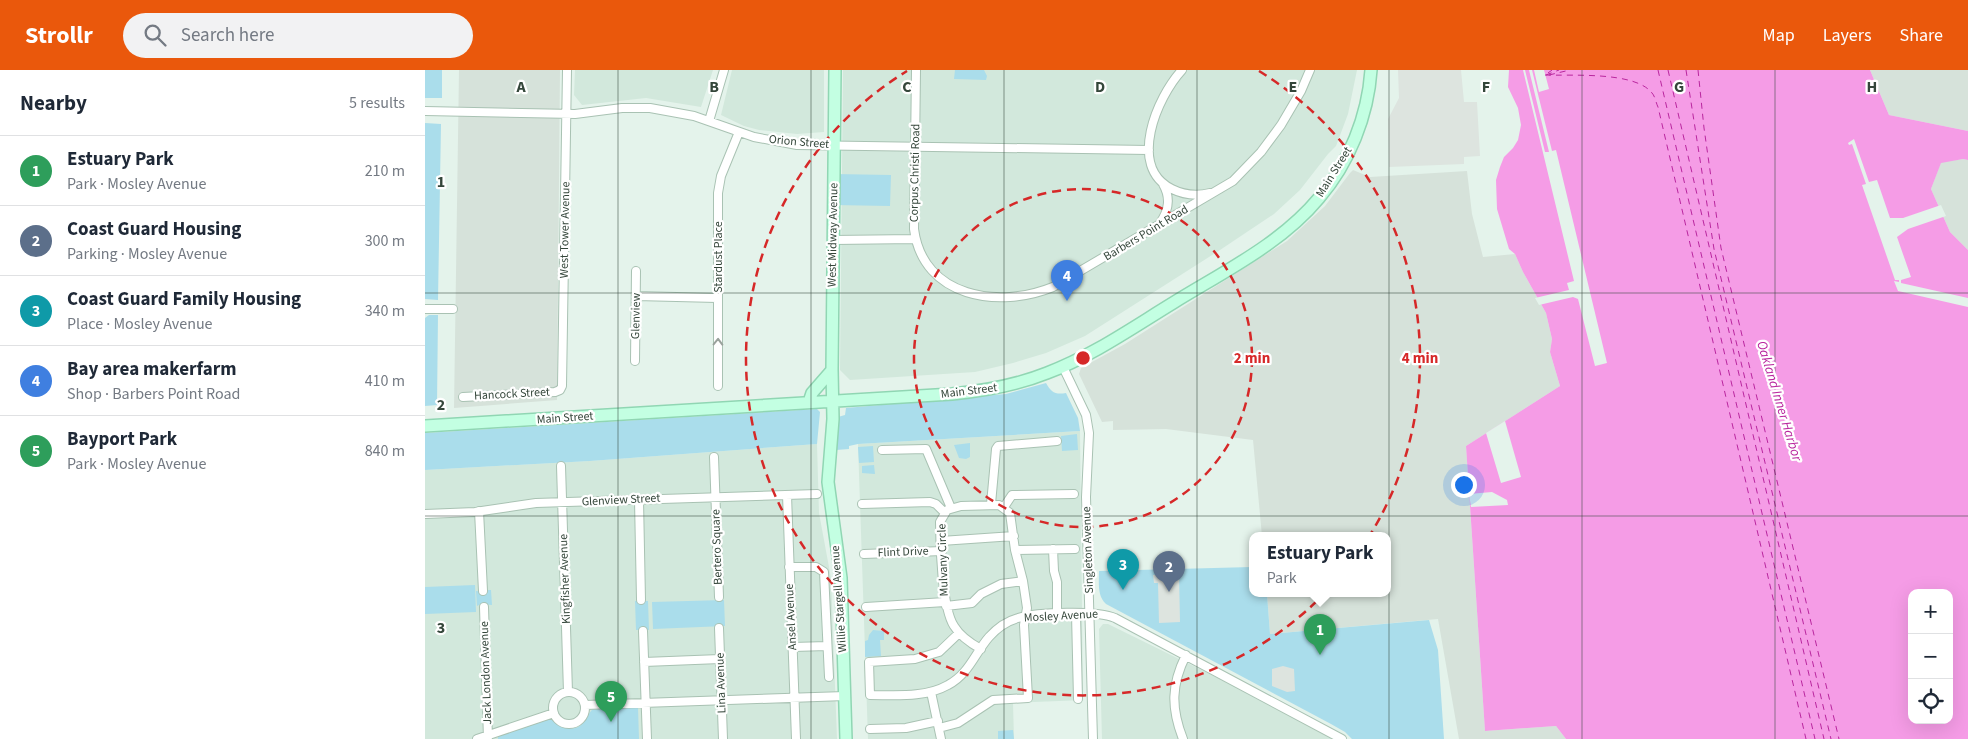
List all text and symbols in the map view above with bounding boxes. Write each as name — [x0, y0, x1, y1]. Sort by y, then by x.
search box — [123, 13, 473, 58]
text: Strollr — [25, 18, 93, 53]
icon: search — [141, 21, 169, 49]
text: Search here — [181, 22, 274, 49]
text: Map — [1763, 23, 1795, 48]
text: Layers — [1823, 23, 1872, 48]
text: Share — [1900, 23, 1943, 48]
text: A — [515, 76, 526, 98]
text: B — [709, 76, 719, 98]
text: C — [902, 76, 912, 98]
text: D — [1095, 76, 1105, 98]
text: E — [1289, 76, 1297, 98]
text: F — [1482, 76, 1490, 98]
text: G — [1674, 76, 1684, 98]
text: H — [1867, 76, 1877, 98]
text: Nearby — [20, 88, 87, 118]
text: 5 results — [349, 92, 405, 114]
street label: Corpus Christi Road — [906, 124, 924, 222]
street label: Orion Street — [768, 131, 830, 153]
street label: Main Street — [1312, 143, 1356, 201]
text: Estuary Park — [67, 146, 174, 173]
text: 1 — [32, 160, 40, 182]
text: 210 m — [365, 160, 405, 182]
text: 1 — [437, 171, 445, 193]
text: Park · Mosley Avenue — [67, 173, 206, 195]
street label: West Tower Avenue — [556, 181, 574, 279]
street label: West Midway Avenue — [824, 183, 842, 287]
street label: Barbers Point Road — [1100, 201, 1192, 265]
text: Coast Guard Housing — [67, 216, 241, 243]
street label: Stardust Place — [710, 221, 727, 293]
text: 2 — [32, 230, 40, 252]
text: 300 m — [365, 230, 405, 252]
text: Parking · Mosley Avenue — [67, 243, 227, 265]
pin: 4 — [1051, 260, 1083, 301]
text: Coast Guard Family Housing — [67, 286, 301, 313]
street label: Glenview — [627, 292, 645, 339]
text: 3 — [32, 300, 40, 322]
text: 340 m — [365, 300, 405, 322]
text: Place · Mosley Avenue — [67, 313, 213, 335]
one-way arrow — [713, 338, 724, 346]
water label: Oakland Inner Harbor — [1751, 338, 1807, 465]
text: 2 min — [1234, 348, 1270, 369]
text: 4 min — [1402, 348, 1438, 369]
centre of rings — [1074, 349, 1092, 367]
text: Bay area makerfarm — [67, 356, 237, 383]
text: 4 — [32, 370, 40, 392]
text: 410 m — [365, 370, 405, 392]
street label: Main Street — [940, 379, 998, 403]
text: Shop · Barbers Point Road — [67, 383, 240, 405]
street label: Hancock Street — [474, 384, 550, 404]
text: 2 — [437, 394, 445, 416]
street label: Main Street — [536, 408, 594, 428]
text: Bayport Park — [67, 426, 177, 453]
text: 5 — [32, 440, 40, 462]
text: 840 m — [365, 440, 405, 462]
text: Park · Mosley Avenue — [67, 453, 206, 475]
your location — [1451, 472, 1477, 498]
street label: Glenview Street — [581, 489, 661, 511]
street label: Singleton Avenue — [1078, 506, 1098, 594]
street label: Bertero Square — [707, 509, 727, 585]
street label: Mulvany Circle — [933, 523, 953, 597]
popup — [1249, 532, 1391, 597]
street label: Kingfisher Avenue — [555, 534, 575, 624]
text: Estuary Park — [1267, 540, 1373, 567]
street label: Flint Drive — [877, 543, 929, 561]
street label: Willie Stargell Avenue — [827, 545, 851, 653]
pin: 3 — [1107, 549, 1139, 590]
pin: 2 — [1153, 551, 1185, 592]
text: Park — [1267, 567, 1297, 589]
street label: Ansel Avenue — [781, 583, 801, 651]
map controls — [1908, 589, 1953, 724]
button: + — [1908, 589, 1953, 634]
street label: Mosley Avenue — [1023, 606, 1099, 626]
pin: 1 — [1304, 614, 1336, 655]
text: 3 — [437, 617, 445, 639]
street label: Jack London Avenue — [476, 621, 496, 725]
button: − — [1908, 634, 1953, 679]
street label: Lina Avenue — [711, 652, 731, 714]
button: locate — [1908, 679, 1953, 724]
pin: 5 — [595, 681, 627, 722]

